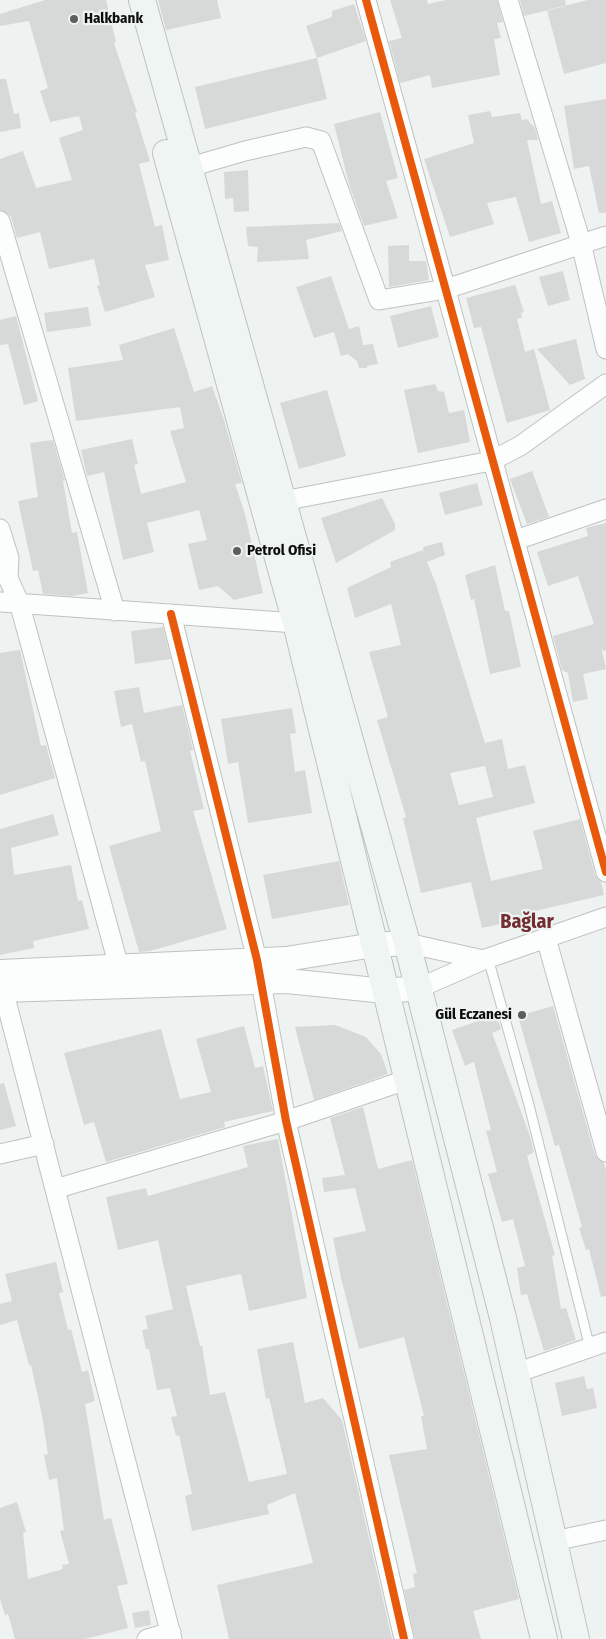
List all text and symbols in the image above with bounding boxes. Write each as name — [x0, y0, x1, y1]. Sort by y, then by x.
place label: Halkbank — [84, 10, 143, 28]
marker: Halkbank — [68, 13, 80, 25]
place label: Petrol Ofisi — [247, 542, 316, 560]
marker: Petrol Ofisi — [231, 545, 243, 557]
district label: Bağlar — [500, 910, 554, 934]
place label: Gül Eczanesi — [435, 1006, 512, 1024]
marker: Gül Eczanesi — [516, 1009, 528, 1021]

